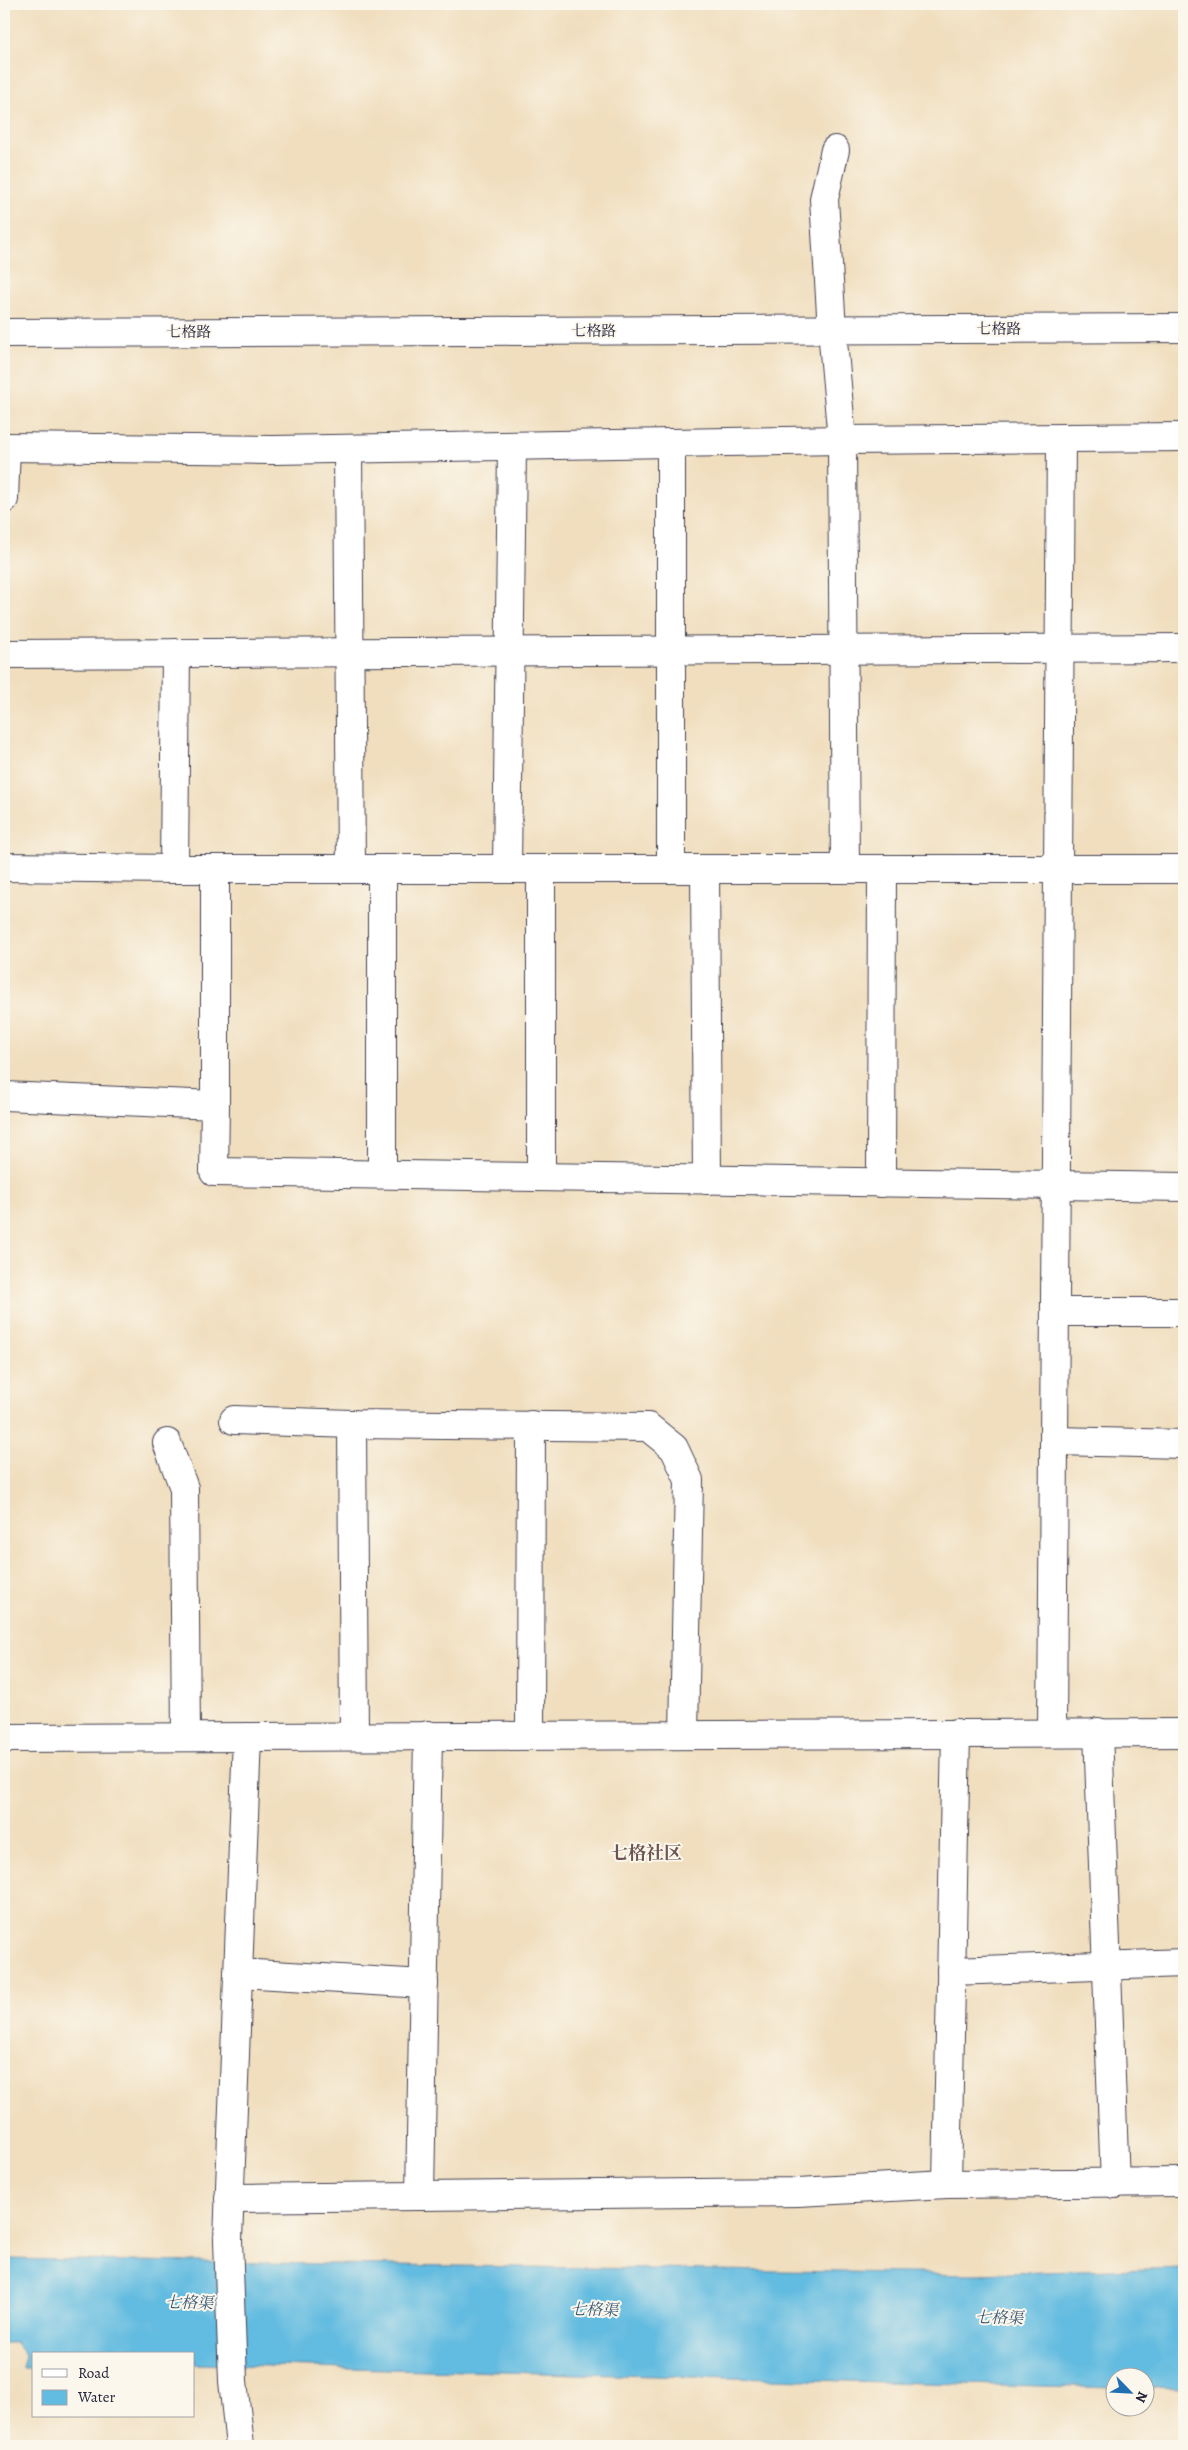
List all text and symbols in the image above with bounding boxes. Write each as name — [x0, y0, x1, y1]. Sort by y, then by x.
street label: 七格路 — [976, 319, 1022, 339]
street label: 七格路 — [571, 321, 617, 341]
street label: 七格路 — [166, 322, 212, 342]
district label: 七格社区 — [610, 1841, 682, 1865]
water label: 七格渠 — [165, 2292, 215, 2314]
water label: 七格渠 — [570, 2299, 620, 2321]
water label: 七格渠 — [975, 2307, 1025, 2329]
legend — [32, 2352, 195, 2418]
text: Road — [78, 2363, 110, 2383]
north arrow — [1106, 2368, 1156, 2418]
text: Water — [77, 2387, 115, 2407]
text: N — [1131, 2389, 1152, 2406]

